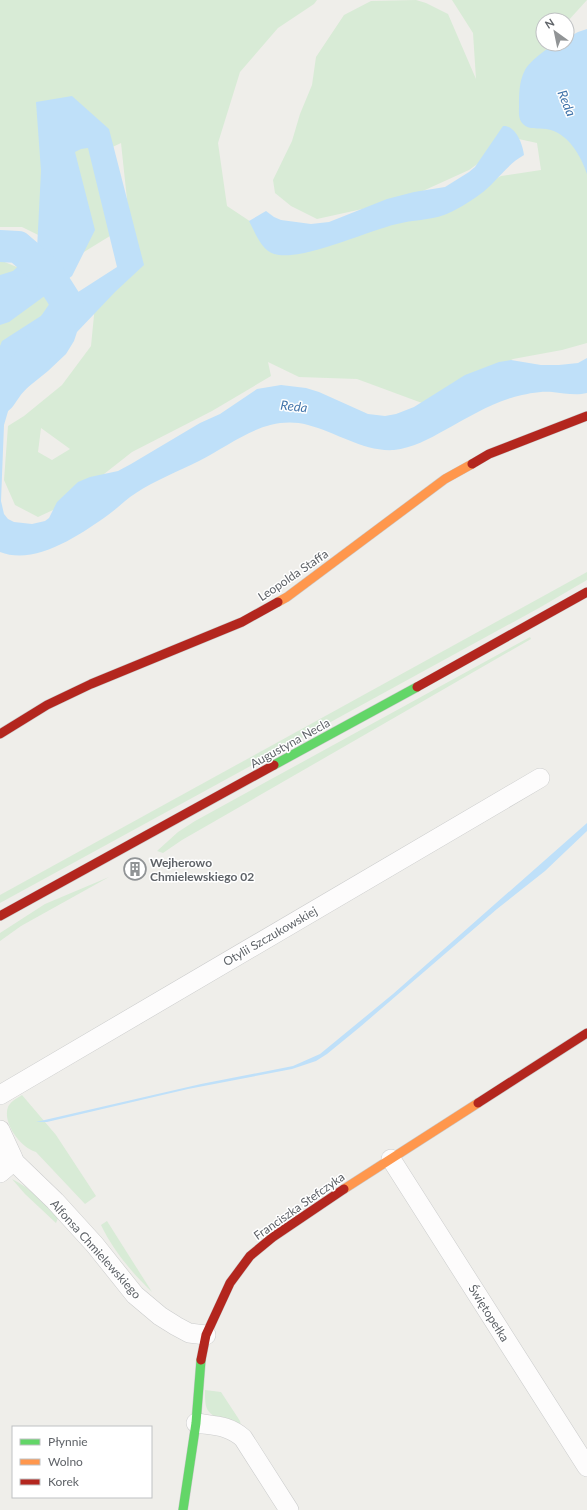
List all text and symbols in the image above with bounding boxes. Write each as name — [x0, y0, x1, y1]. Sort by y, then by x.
north arrow — [535, 12, 575, 52]
text: N — [542, 15, 556, 31]
water label: Reda — [554, 87, 580, 119]
water label: Reda — [280, 397, 309, 415]
street label: Leopolda Staffa — [255, 546, 331, 604]
street label: Augustyna Necla — [248, 715, 333, 771]
place label: Wejherowo Chmielewskiego 02 — [150, 855, 254, 884]
building icon: Wejherowo Chmielewskiego 02 — [122, 856, 148, 882]
street label: Otylii Szczukowskiej — [220, 903, 320, 969]
street label: Franciszka Stefczyka — [251, 1169, 347, 1243]
street label: Alfonsa Chmielewskiego — [47, 1196, 145, 1302]
street label: Świętopełka — [465, 1282, 513, 1344]
legend — [12, 1426, 152, 1498]
text: Płynnie — [48, 1434, 88, 1449]
text: Wolno — [48, 1454, 83, 1469]
text: Korek — [48, 1474, 80, 1489]

